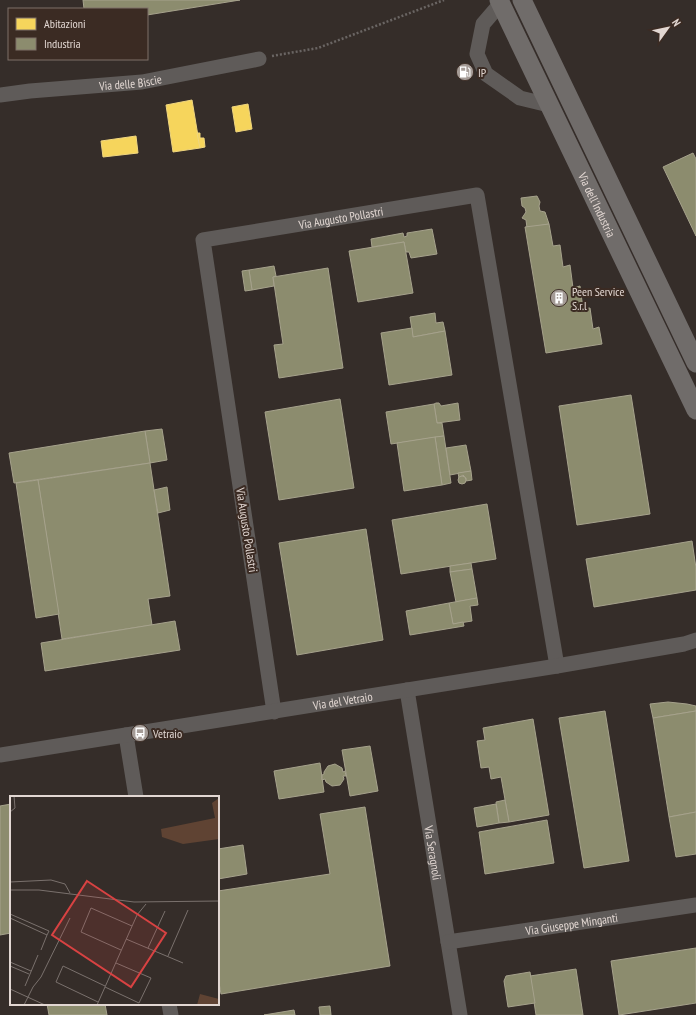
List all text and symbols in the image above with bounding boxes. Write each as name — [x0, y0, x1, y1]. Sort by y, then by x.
legend — [8, 8, 148, 60]
north arrow — [648, 8, 688, 48]
text: Abitazioni — [44, 16, 86, 31]
text: N — [669, 16, 684, 29]
text: Industria — [44, 36, 81, 51]
fuel station icon: IP — [455, 62, 475, 82]
place label: IP — [478, 65, 487, 80]
street label: Via delle Biscie — [97, 71, 163, 93]
street label: Via dell'Industria — [575, 169, 619, 240]
street label: Via Augusto Pollastri — [296, 203, 384, 232]
place label: Peen Service S.r.l — [572, 284, 624, 313]
building icon: Peen Service S.r.l — [549, 288, 569, 308]
street label: Via Augusto Pollastri — [233, 486, 261, 573]
street label: Via del Vetraio — [311, 688, 373, 713]
bus stop icon: Vetraio — [130, 723, 150, 743]
place label: Vetraio — [152, 726, 182, 741]
inset map — [10, 796, 219, 1005]
street label: Via Seragnoli — [422, 824, 445, 881]
street label: Via Giuseppe Minganti — [524, 909, 619, 938]

